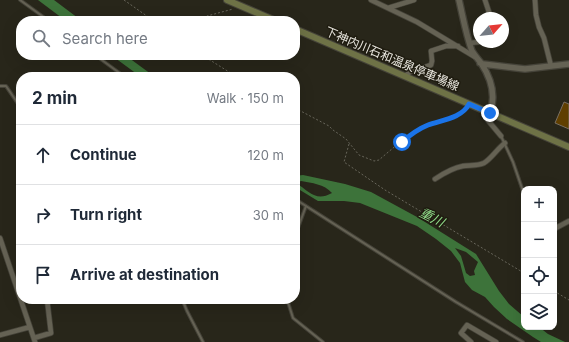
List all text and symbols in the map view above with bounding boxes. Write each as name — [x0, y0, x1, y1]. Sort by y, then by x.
north arrow — [473, 12, 509, 48]
search box — [16, 16, 300, 60]
street label: 下神内川石和温泉停車場線 — [323, 24, 461, 94]
icon: search — [30, 27, 52, 49]
text: Search here — [62, 29, 148, 48]
text: 2 min — [32, 88, 77, 108]
text: Walk · 150 m — [207, 90, 284, 106]
route end — [481, 104, 499, 122]
route start — [393, 133, 411, 151]
icon: ahead — [32, 144, 54, 166]
text: Continue — [70, 145, 137, 164]
text: 120 m — [248, 147, 284, 163]
map controls — [521, 186, 557, 330]
button: + — [521, 186, 557, 222]
icon: right — [32, 204, 54, 226]
water label: 重川 — [417, 204, 449, 231]
text: Turn right — [70, 205, 142, 224]
text: 30 m — [253, 207, 284, 223]
button: − — [521, 222, 557, 258]
button: locate — [521, 258, 557, 294]
icon: arrive — [32, 264, 54, 286]
text: Arrive at destination — [70, 265, 219, 284]
button: layers — [521, 294, 557, 330]

